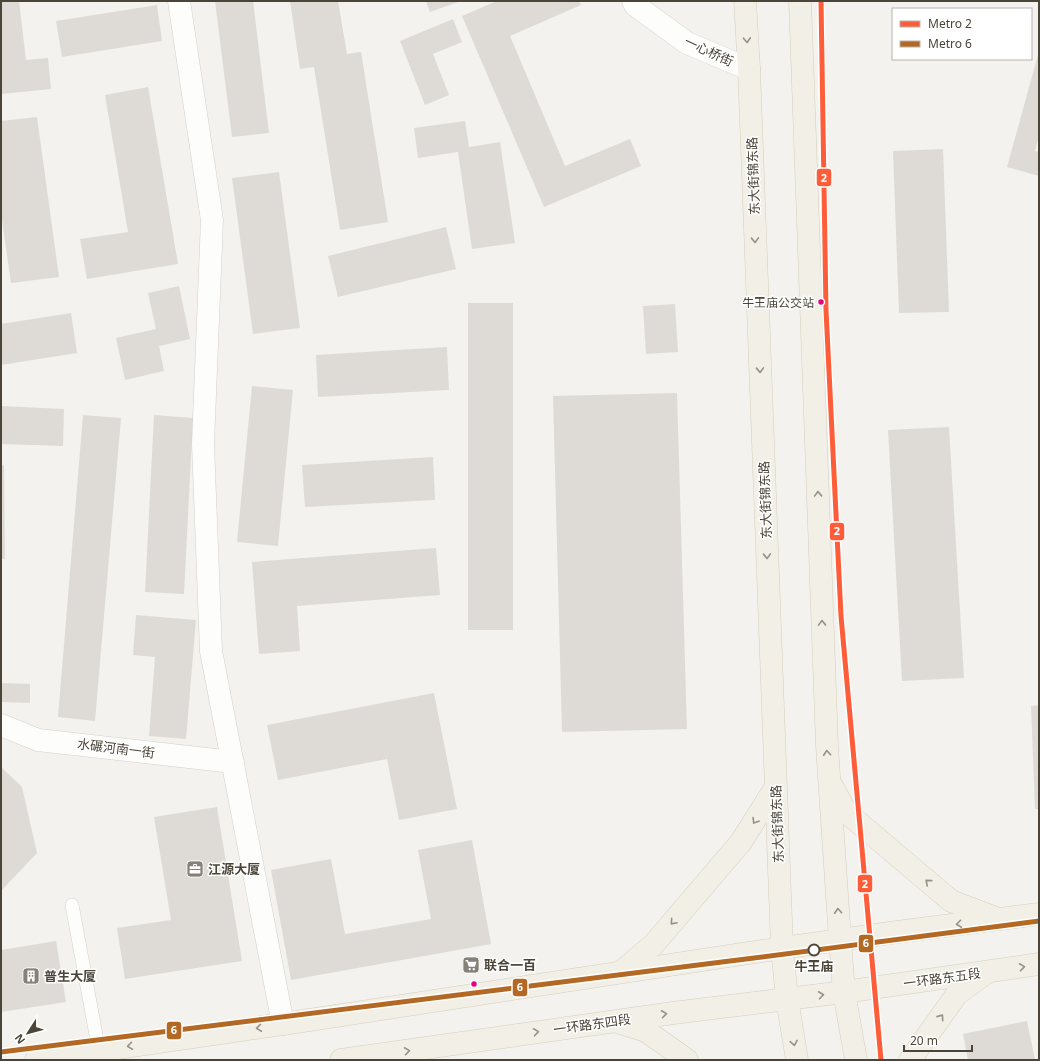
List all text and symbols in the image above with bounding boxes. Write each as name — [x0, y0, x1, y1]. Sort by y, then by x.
legend — [892, 8, 1032, 60]
text: Metro 2 — [928, 15, 972, 32]
street label: 一心桥街 — [682, 32, 736, 70]
text: Metro 6 — [928, 35, 972, 52]
one-way arrow — [743, 37, 752, 43]
street label: 东大街锦东路 — [743, 137, 763, 215]
line badge: 2 — [816, 168, 832, 187]
text: 2 — [821, 170, 827, 185]
one-way arrow — [751, 237, 759, 243]
place label: 牛王庙公交站 — [742, 294, 814, 311]
marker: 牛王庙公交站 — [816, 297, 826, 307]
one-way arrow — [756, 367, 764, 373]
street label: 东大街锦东路 — [755, 461, 775, 539]
one-way arrow — [814, 491, 822, 497]
line badge: 2 — [829, 522, 845, 541]
text: 2 — [834, 523, 840, 538]
one-way arrow — [763, 553, 771, 559]
one-way arrow — [818, 620, 827, 626]
street label: 水碾河南一街 — [76, 734, 156, 762]
one-way arrow — [823, 750, 832, 756]
street label: 东大街锦东路 — [767, 785, 787, 863]
one-way arrow — [752, 817, 759, 824]
office icon: 江源大厦 — [185, 859, 205, 879]
place label: 江源大厦 — [208, 860, 260, 878]
line badge: 2 — [857, 874, 873, 893]
text: 2 — [862, 876, 868, 891]
one-way arrow — [926, 879, 933, 886]
one-way arrow — [833, 908, 842, 914]
one-way arrow — [670, 917, 677, 924]
one-way arrow — [956, 919, 962, 928]
line badge: 6 — [858, 934, 874, 953]
text: 6 — [863, 935, 869, 950]
marker: 牛王庙 — [807, 943, 821, 957]
supermarket icon: 联合一百 — [461, 955, 481, 975]
place label: 联合一百 — [484, 956, 536, 974]
place label: 牛王庙 — [794, 957, 834, 975]
one-way arrow — [1019, 963, 1025, 972]
street label: 一环路东五段 — [902, 964, 982, 992]
building icon: 普生大厦 — [21, 966, 41, 986]
place label: 普生大厦 — [44, 967, 96, 985]
line badge: 6 — [512, 978, 528, 997]
unlabelled marker — [469, 979, 479, 989]
text: 6 — [517, 979, 523, 994]
one-way arrow — [818, 990, 824, 999]
street label: 一环路东四段 — [552, 1010, 632, 1038]
one-way arrow — [661, 1010, 667, 1019]
north arrow — [8, 1013, 48, 1053]
one-way arrow — [936, 1014, 944, 1021]
line badge: 6 — [166, 1021, 182, 1040]
text: 6 — [171, 1022, 177, 1037]
one-way arrow — [256, 1023, 262, 1032]
scale bar — [904, 1027, 972, 1053]
one-way arrow — [533, 1028, 539, 1037]
text: N — [11, 1031, 28, 1047]
text: 20 m — [910, 1032, 938, 1049]
one-way arrow — [790, 1040, 798, 1046]
one-way arrow — [127, 1041, 133, 1050]
one-way arrow — [404, 1047, 410, 1056]

